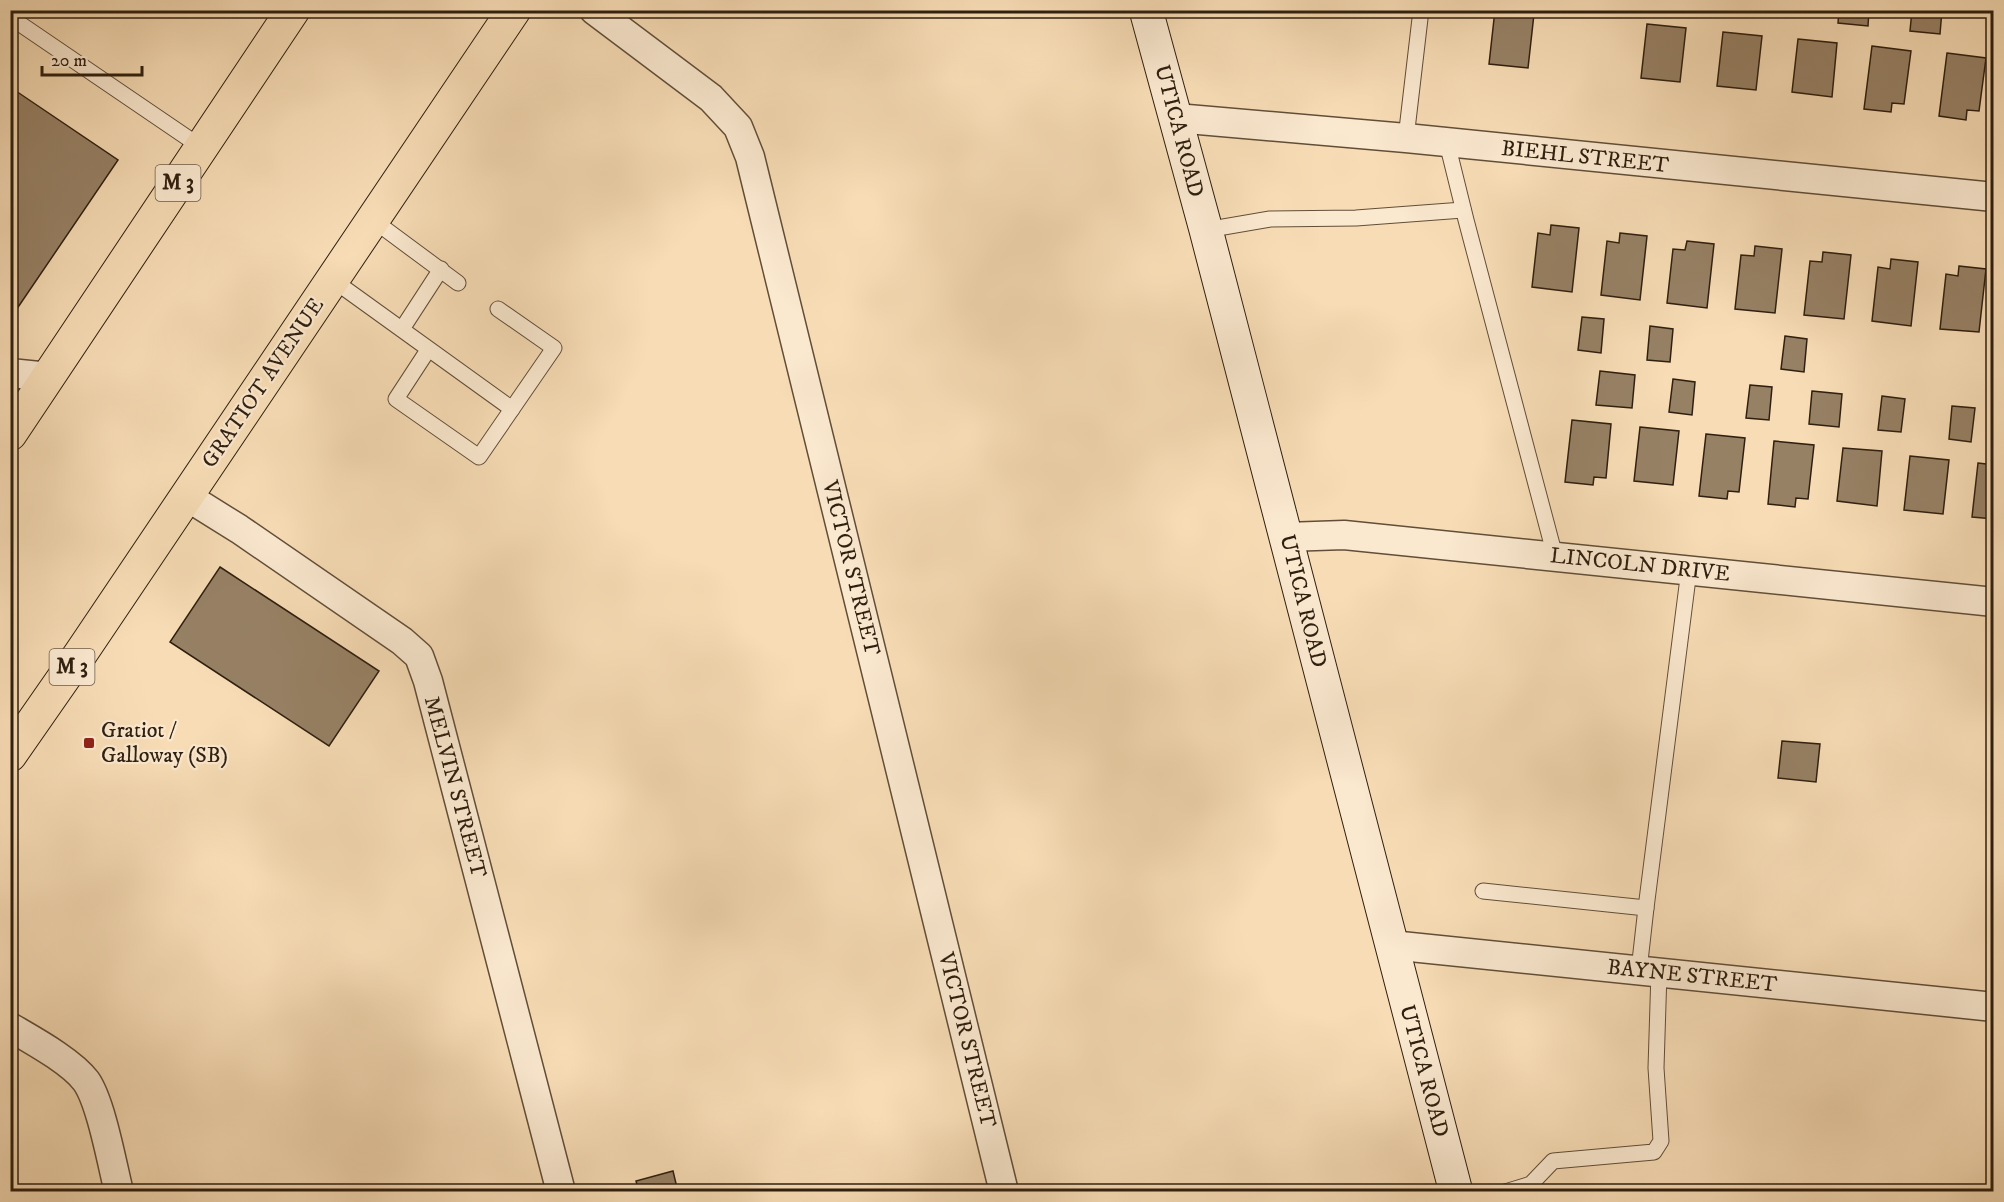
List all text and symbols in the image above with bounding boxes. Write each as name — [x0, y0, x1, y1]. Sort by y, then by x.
scale bar — [42, 39, 142, 77]
text: 20 m — [51, 50, 87, 72]
street label: UTICA ROAD — [1148, 62, 1210, 200]
street label: BIEHL STREET — [1500, 135, 1670, 179]
road number: M 3 — [156, 165, 201, 201]
street label: GRATIOT AVENUE — [196, 293, 330, 473]
street label: VICTOR STREET — [816, 477, 886, 659]
street label: UTICA ROAD — [1273, 532, 1333, 670]
street label: LINCOLN DRIVE — [1549, 542, 1731, 588]
road number: M 3 — [50, 649, 94, 685]
street label: MELVIN STREET — [418, 693, 492, 881]
place label: Gratiot / Galloway (SB) — [101, 717, 228, 769]
marker: Gratiot / Galloway (SB) — [82, 736, 96, 750]
street label: VICTOR STREET — [932, 949, 1002, 1131]
street label: BAYNE STREET — [1606, 954, 1779, 998]
street label: UTICA ROAD — [1393, 1002, 1455, 1140]

